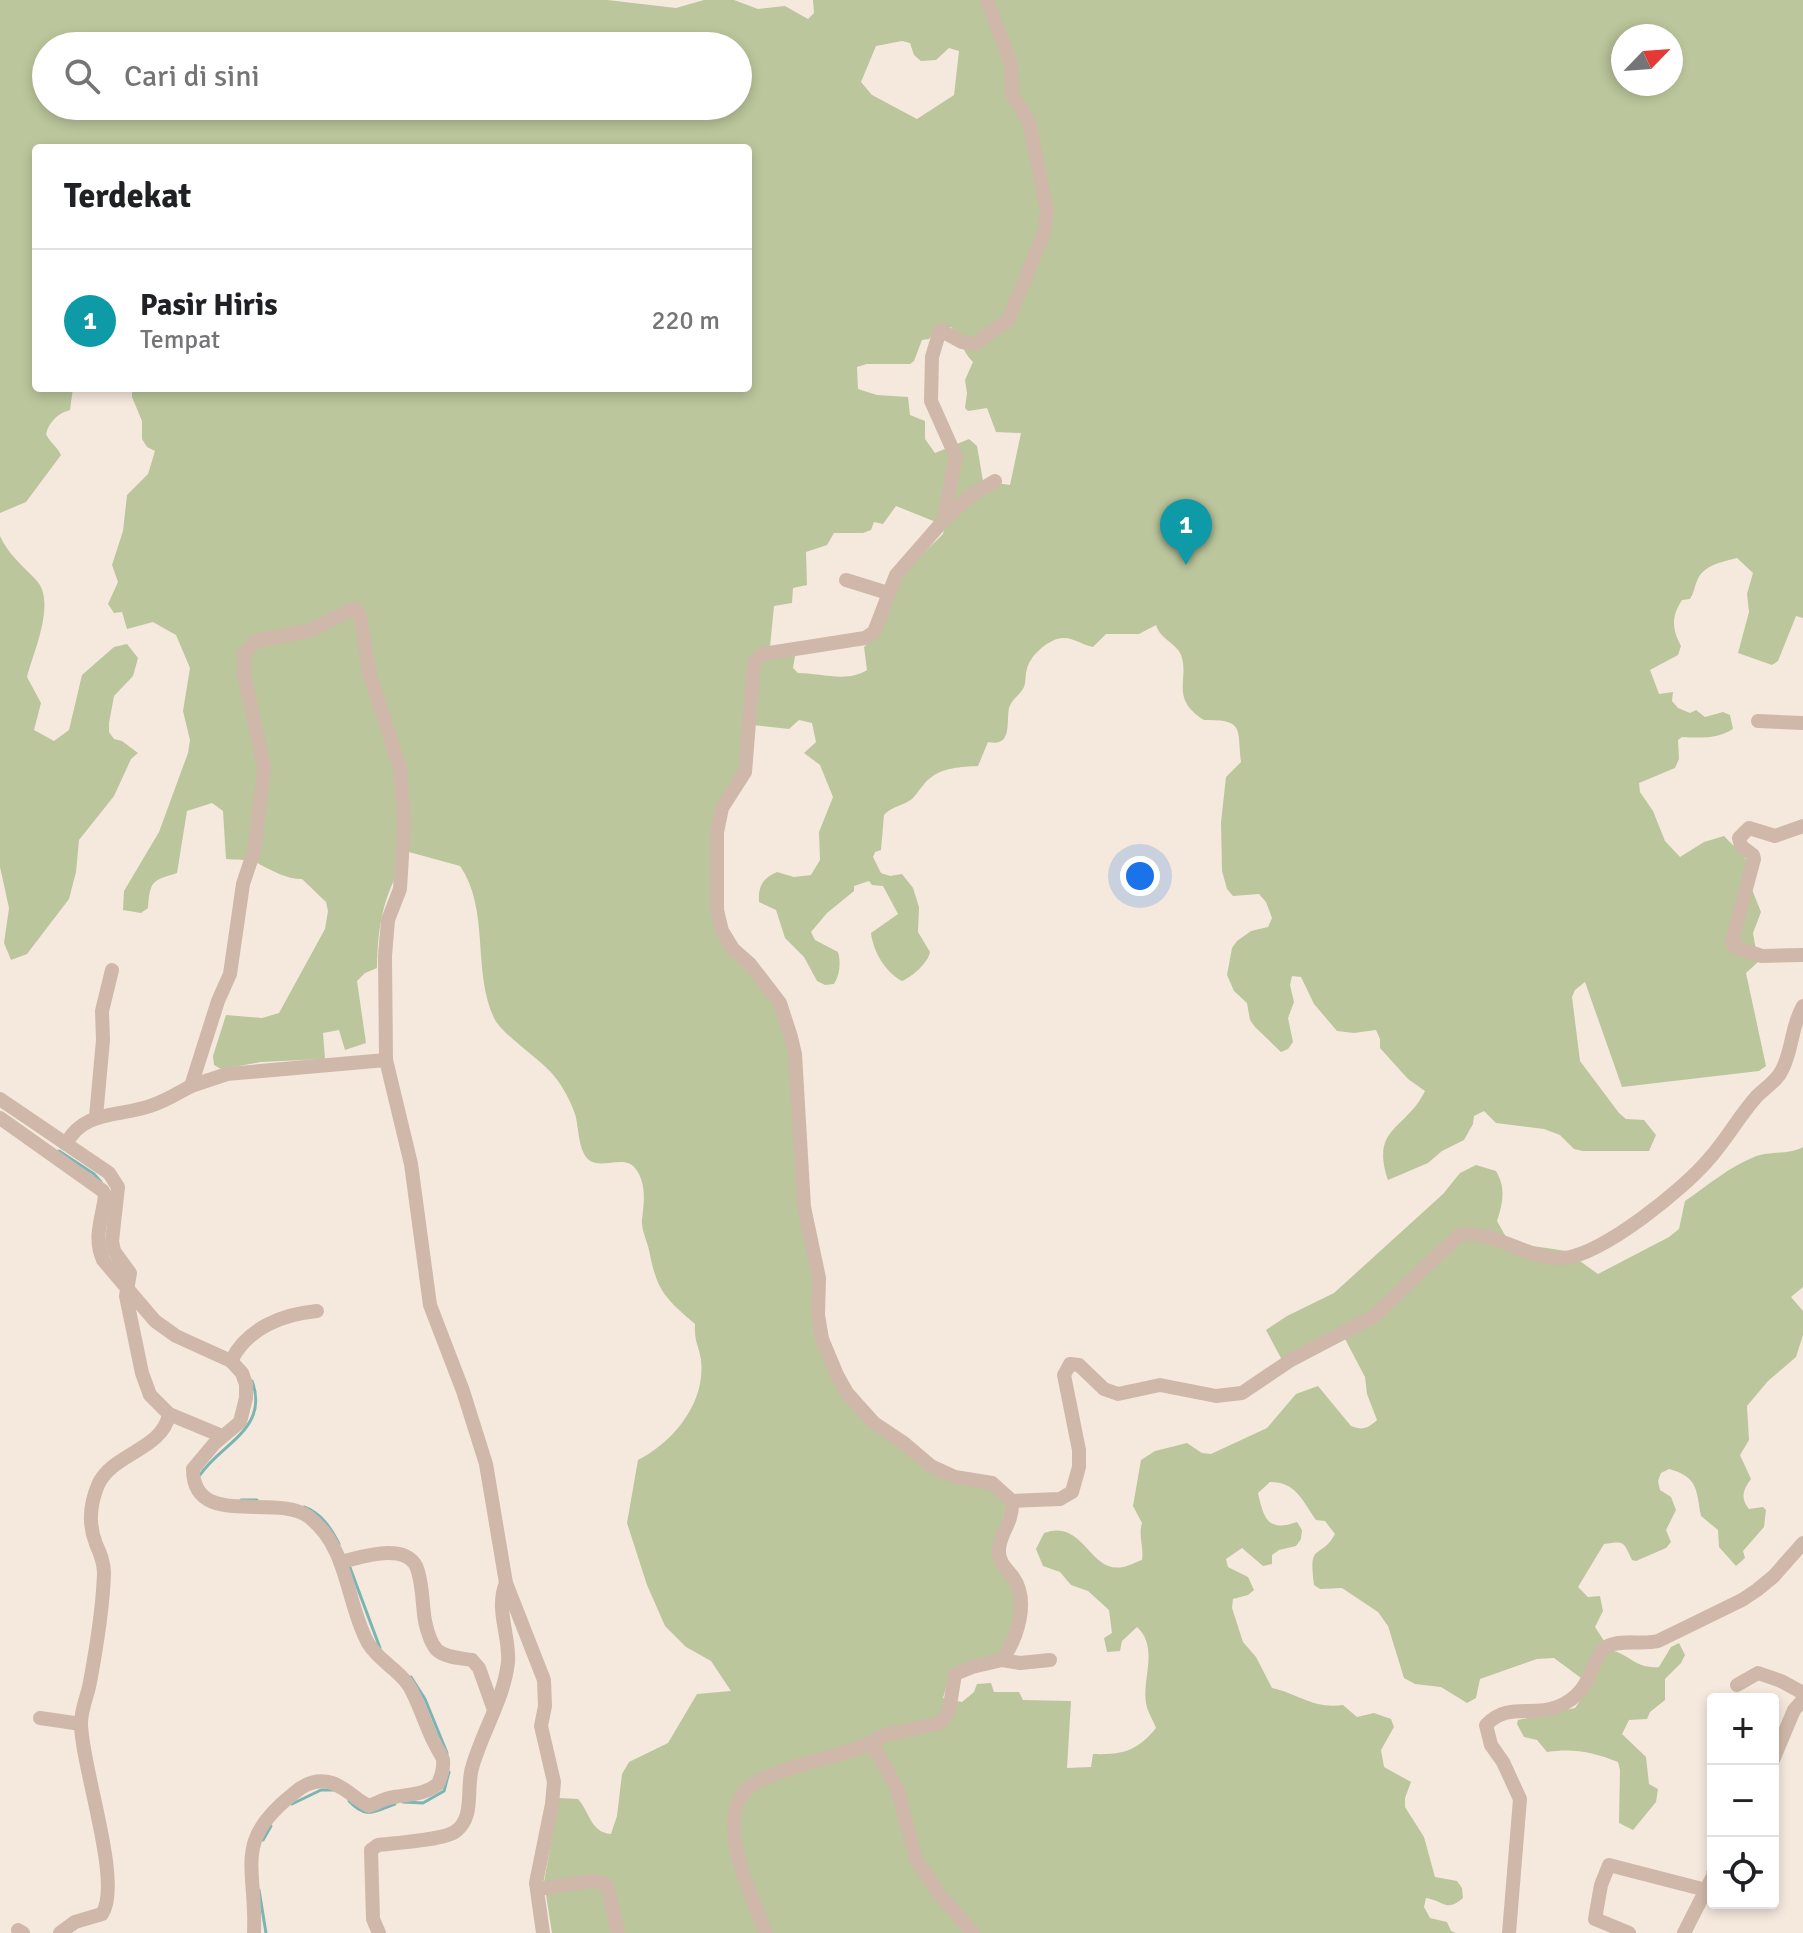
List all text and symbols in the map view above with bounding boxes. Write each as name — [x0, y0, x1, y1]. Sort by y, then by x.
north arrow — [1611, 24, 1683, 96]
search box — [32, 32, 752, 120]
icon: search — [60, 54, 104, 98]
text: Cari di sini — [124, 58, 260, 95]
text: Terdekat — [64, 175, 191, 217]
text: Pasir Hiris — [140, 287, 278, 324]
text: 1 — [83, 305, 97, 337]
text: 220 m — [651, 305, 720, 337]
text: Tempat — [140, 324, 220, 356]
pin: 1 — [1160, 499, 1212, 565]
your location — [1120, 856, 1160, 896]
map controls — [1707, 1693, 1779, 1909]
button: + — [1707, 1693, 1779, 1765]
button: − — [1707, 1765, 1779, 1837]
button: locate — [1707, 1837, 1779, 1909]

